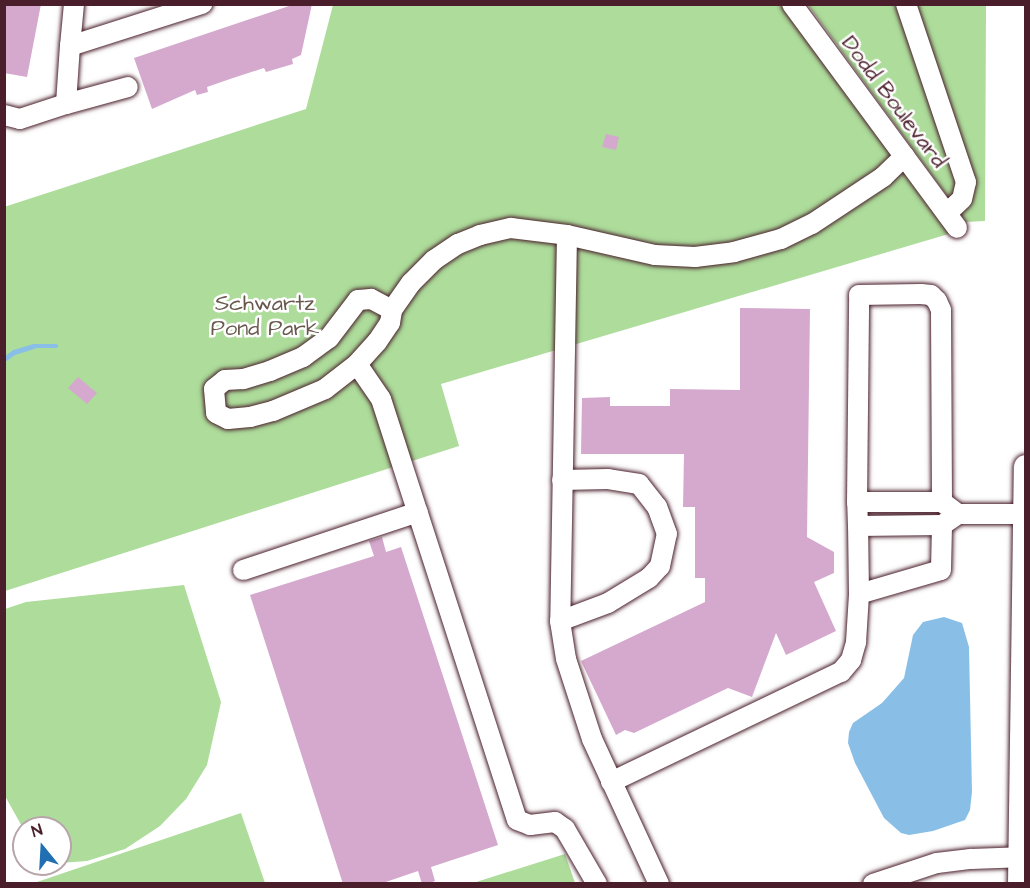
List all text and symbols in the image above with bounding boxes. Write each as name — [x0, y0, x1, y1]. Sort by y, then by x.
street label: Dodd Boulevard — [836, 31, 952, 173]
park label: Schwartz Pond Park — [211, 290, 319, 342]
north arrow — [12, 816, 72, 876]
text: N — [29, 819, 45, 843]

